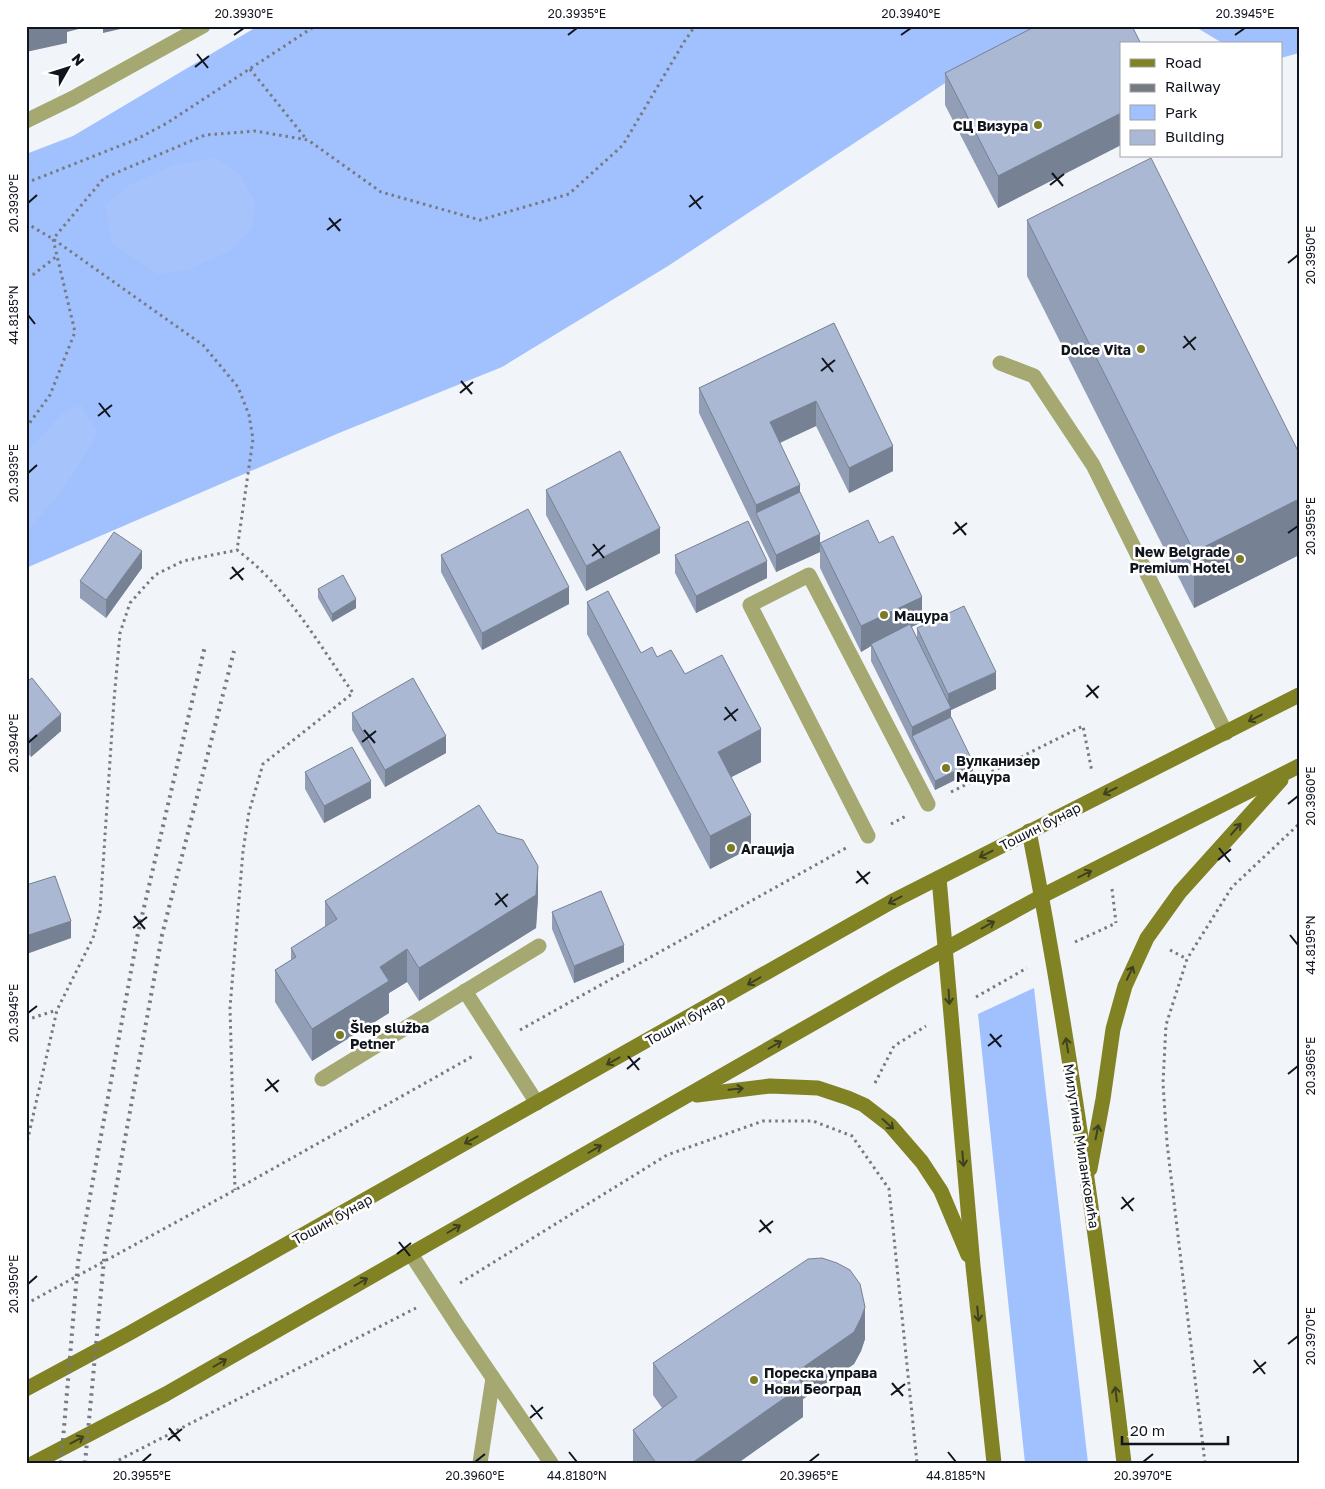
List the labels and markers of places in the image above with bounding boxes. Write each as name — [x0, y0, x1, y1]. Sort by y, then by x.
place label: СЦ Визура — [953, 117, 1028, 134]
marker: СЦ Визура — [1032, 119, 1044, 131]
place label: Dolce Vita — [1061, 341, 1131, 358]
marker: Dolce Vita — [1135, 343, 1147, 355]
place label: New Belgrade Premium Hotel — [1129, 543, 1230, 576]
marker: New Belgrade Premium Hotel — [1234, 553, 1246, 565]
place label: Мацура — [894, 607, 948, 624]
marker: Мацура — [878, 609, 890, 621]
place label: Вулканизер Мацура — [956, 752, 1040, 785]
marker: Вулканизер Мацура — [940, 762, 952, 774]
place label: Агација — [741, 840, 794, 857]
marker: Агација — [725, 842, 737, 854]
place label: Šlep služba Petner — [350, 1019, 429, 1052]
marker: Šlep služba Petner — [334, 1029, 346, 1041]
place label: Пореска управа Нови Београд — [764, 1364, 877, 1397]
marker: Пореска управа Нови Београд — [748, 1374, 760, 1386]

